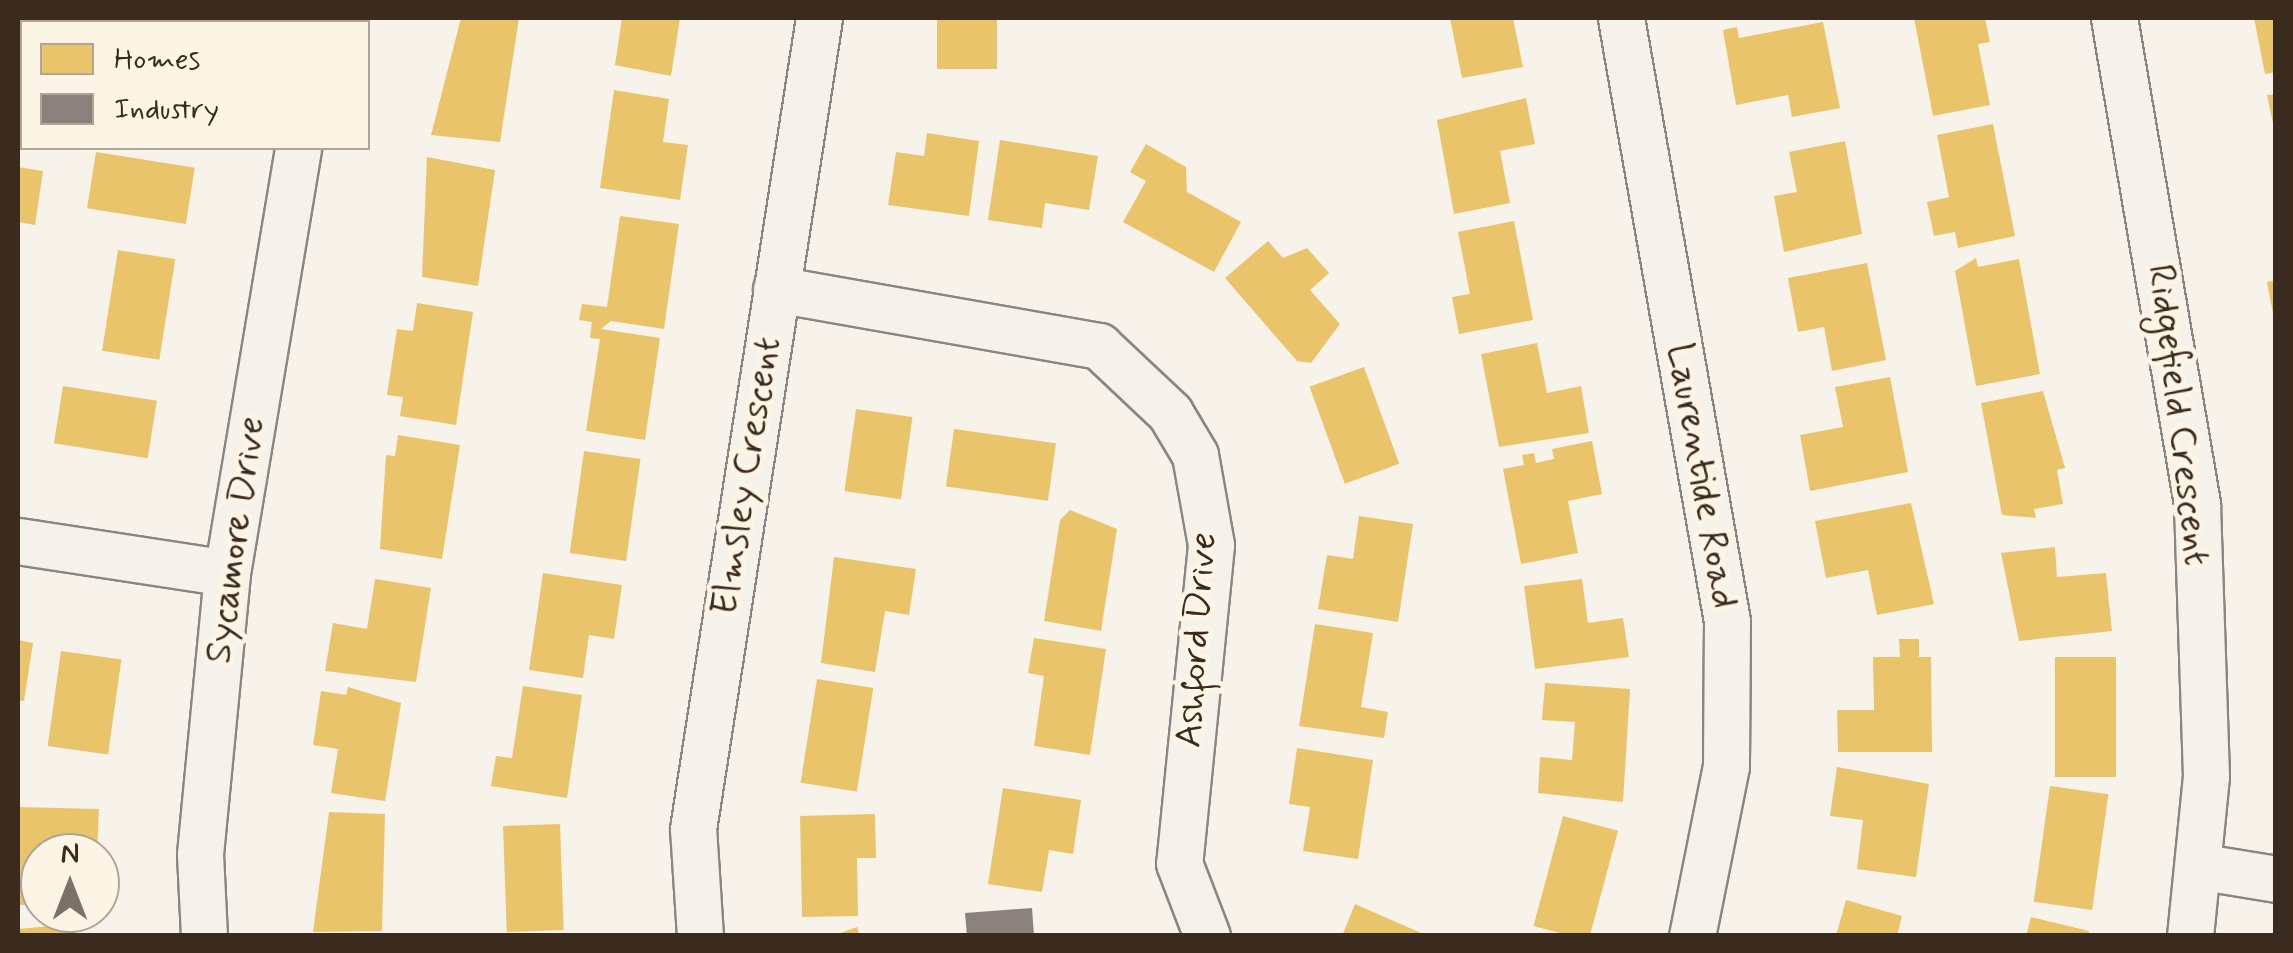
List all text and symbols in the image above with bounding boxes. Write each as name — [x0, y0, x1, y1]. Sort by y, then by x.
legend — [20, 20, 370, 150]
text: Homes — [114, 40, 200, 79]
text: Industry — [114, 90, 219, 129]
street label: Ridgefield Crescent — [2137, 259, 2219, 571]
street label: Elmsley Crescent — [702, 331, 792, 621]
street label: Laurentide Road — [1656, 342, 1746, 610]
street label: Sycamore Drive — [196, 415, 276, 665]
street label: Ashford Drive — [1167, 532, 1227, 748]
north arrow — [20, 833, 120, 933]
text: N — [61, 836, 79, 873]

